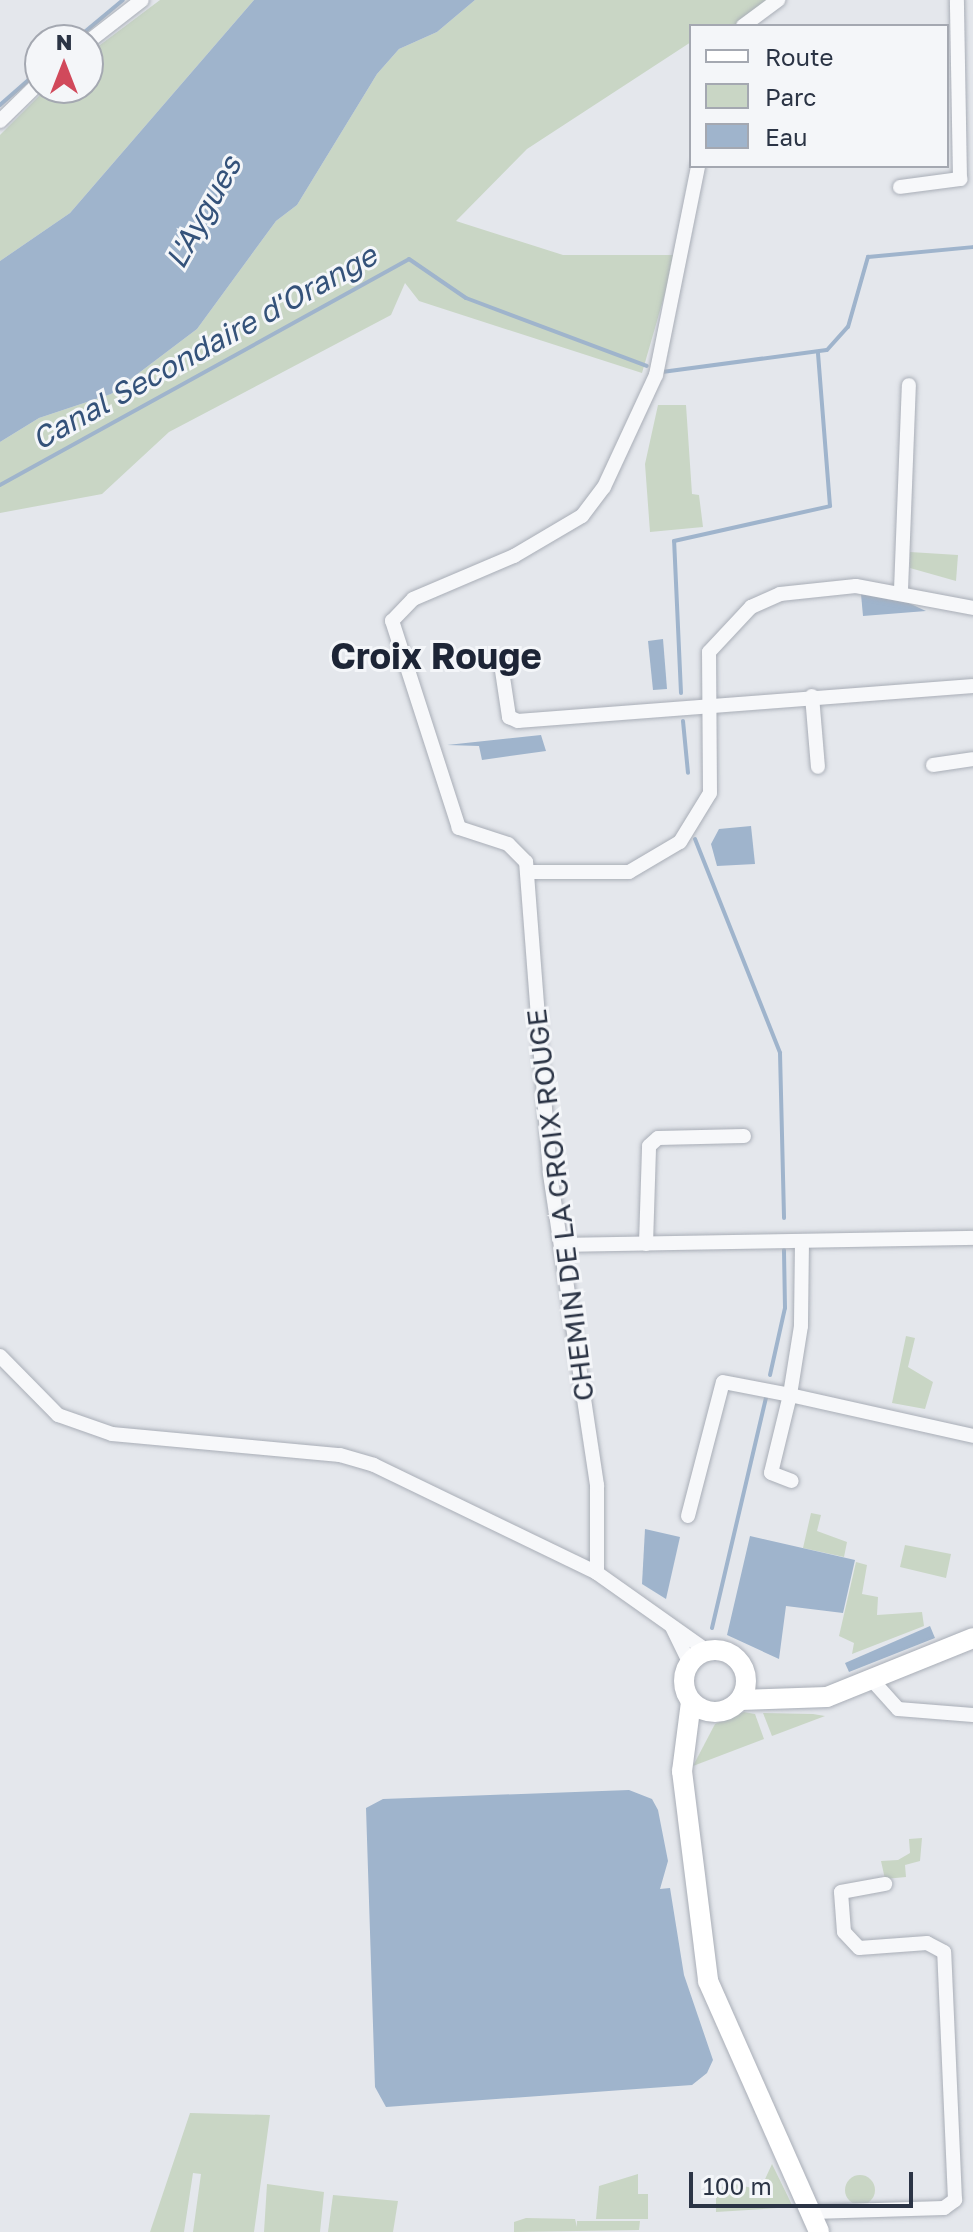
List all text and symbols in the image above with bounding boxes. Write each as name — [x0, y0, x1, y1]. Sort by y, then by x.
north arrow — [24, 24, 104, 104]
legend — [689, 24, 949, 168]
text: N — [56, 28, 72, 55]
text: Route — [765, 42, 834, 71]
text: Parc — [765, 82, 816, 111]
text: Eau — [765, 122, 807, 151]
water label: L'Aygues — [158, 150, 248, 274]
water label: Canal Secondaire d'Orange — [25, 237, 383, 457]
district label: Croix Rouge — [330, 634, 542, 678]
street label: CHEMIN DE LA CROIX ROUGE — [519, 1007, 601, 1403]
scale bar — [693, 2156, 917, 2206]
text: 100 m — [703, 2171, 772, 2200]

